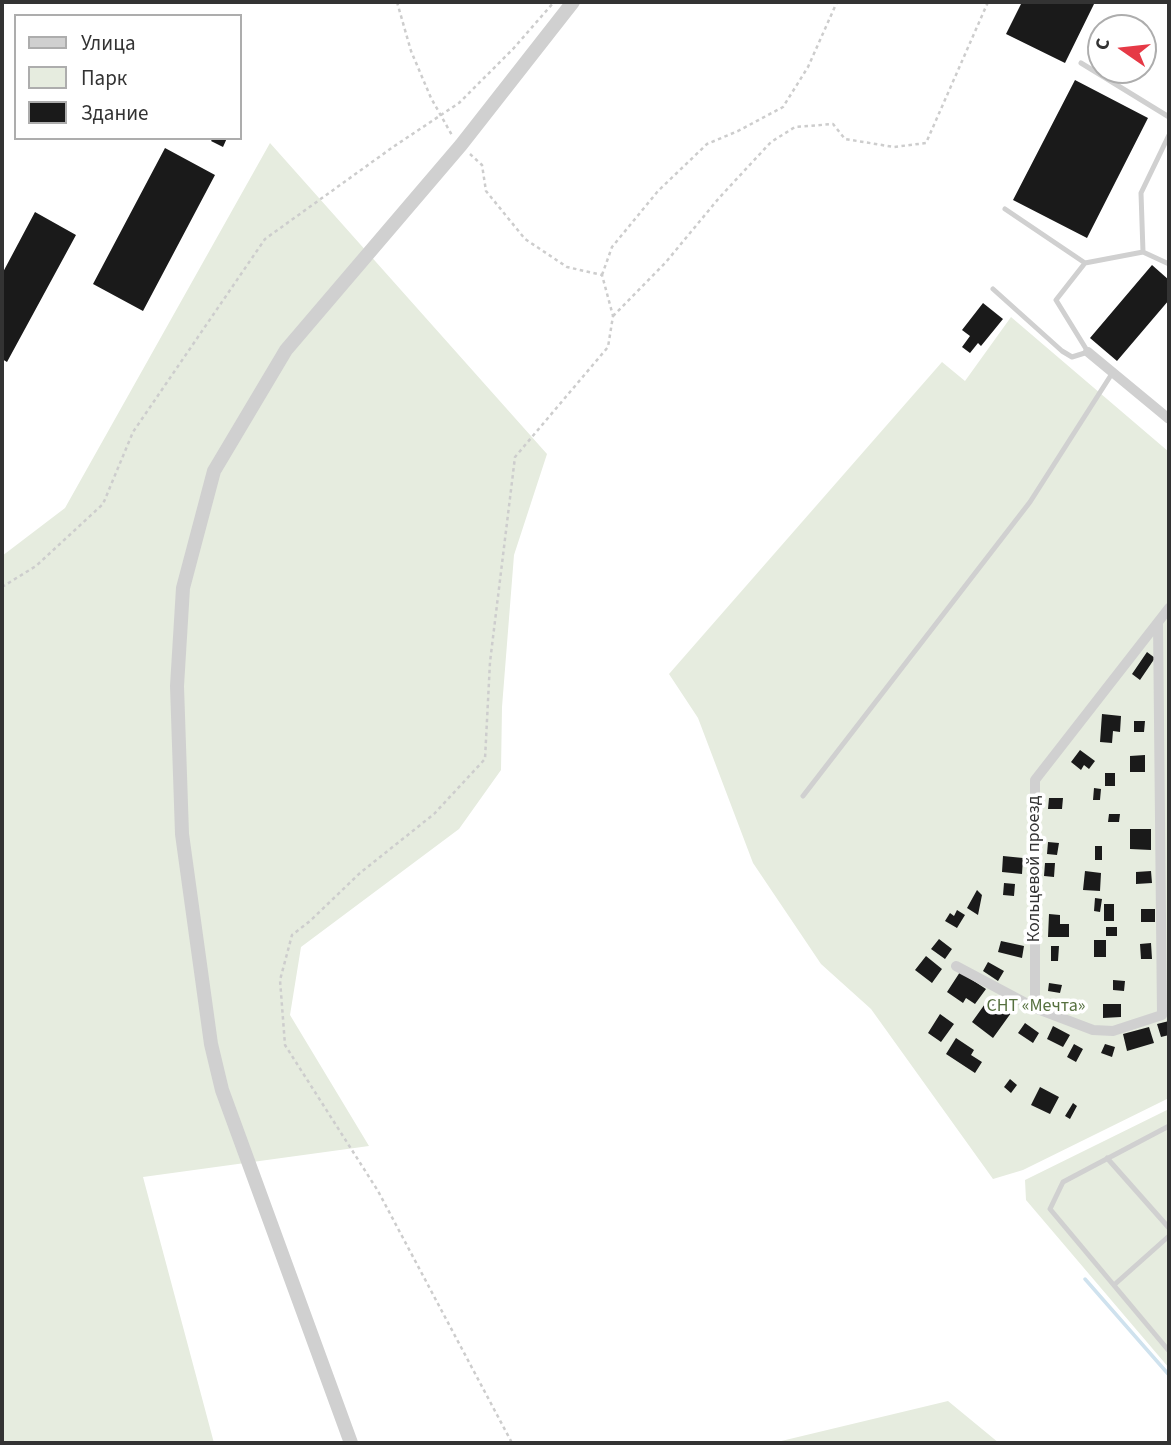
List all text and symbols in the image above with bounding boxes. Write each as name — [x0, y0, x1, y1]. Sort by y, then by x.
legend — [14, 14, 242, 140]
north arrow — [1087, 14, 1157, 84]
text: Улица — [81, 28, 136, 58]
text: С — [1089, 36, 1118, 53]
text: Парк — [81, 63, 127, 93]
text: Здание — [81, 98, 149, 128]
street label: Кольцевой проезд — [1024, 796, 1046, 942]
park label: СНТ «Мечта» — [987, 996, 1085, 1018]

